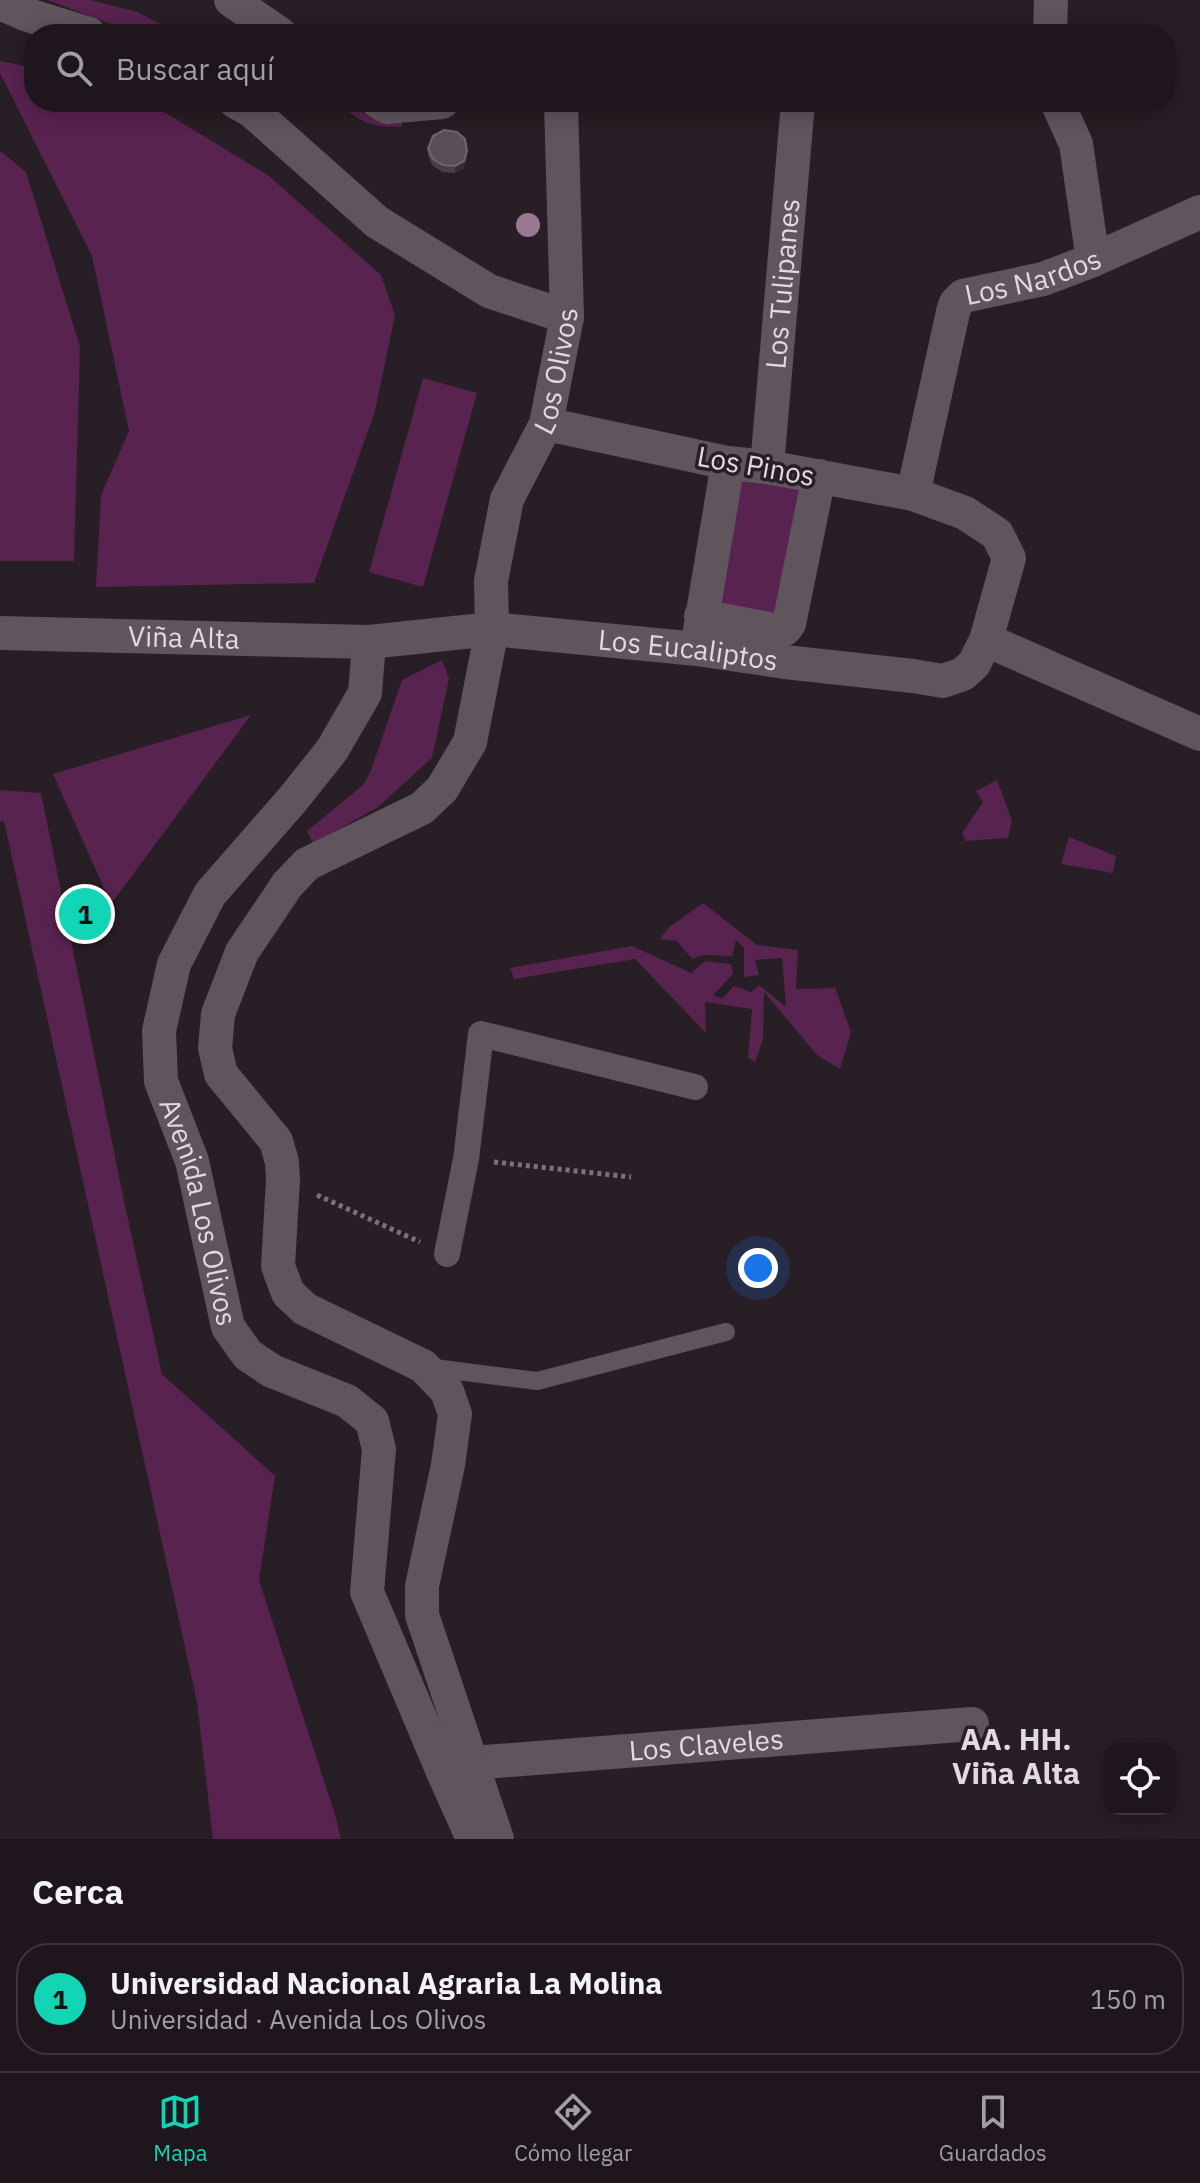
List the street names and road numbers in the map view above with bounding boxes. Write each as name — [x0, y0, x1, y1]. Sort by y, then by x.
street label: Los Tulipanes — [756, 197, 808, 370]
street label: Los Nardos — [961, 240, 1107, 313]
street label: Los Olivos — [525, 308, 585, 441]
street label: Los Pinos — [694, 437, 818, 494]
street label: Viña Alta — [128, 617, 240, 657]
street label: Los Eucaliptos — [597, 620, 780, 679]
street label: Avenida Los Olivos — [151, 1093, 246, 1329]
street label: Los Claveles — [627, 1720, 785, 1769]

